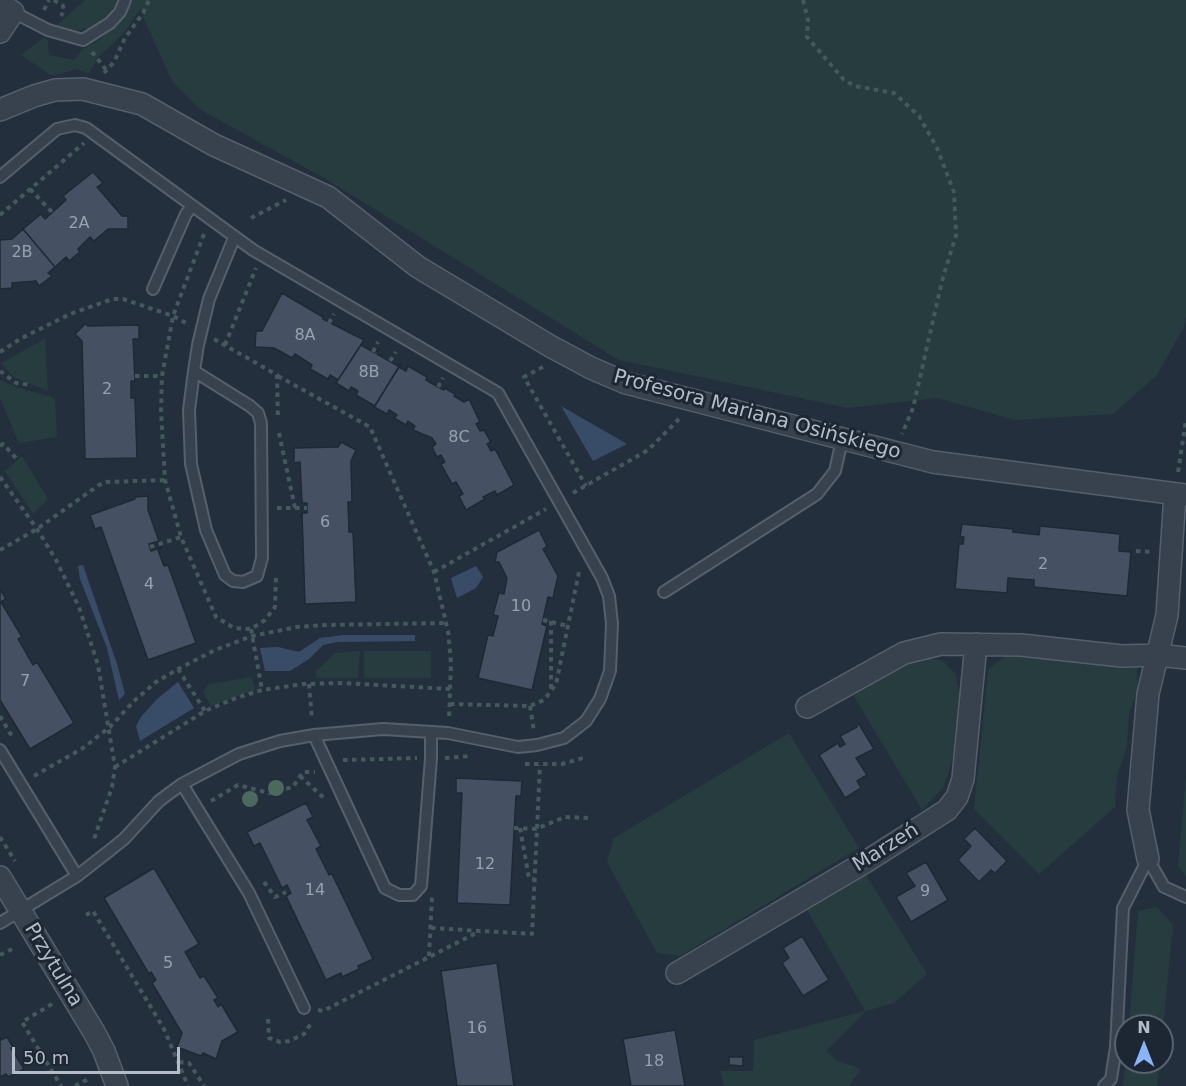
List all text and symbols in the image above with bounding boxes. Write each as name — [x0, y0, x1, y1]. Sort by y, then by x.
house number: 2A — [68, 214, 90, 234]
house number: 2B — [11, 243, 33, 263]
house number: 8A — [294, 326, 316, 346]
house number: 8B — [358, 363, 380, 383]
street label: Profesora Mariana Osińskiego — [611, 365, 903, 465]
house number: 2 — [102, 380, 112, 400]
house number: 8C — [448, 428, 470, 448]
house number: 6 — [320, 513, 330, 533]
house number: 2 — [1038, 555, 1048, 575]
house number: 4 — [144, 575, 154, 595]
house number: 10 — [511, 597, 531, 617]
house number: 7 — [20, 672, 30, 692]
street label: Marzeń — [849, 818, 923, 878]
house number: 12 — [475, 855, 495, 875]
house number: 14 — [305, 881, 325, 901]
house number: 9 — [920, 882, 930, 902]
street label: Przytulna — [19, 919, 87, 1011]
house number: 5 — [163, 954, 173, 974]
north arrow — [1114, 1014, 1174, 1074]
text: N — [1137, 1018, 1151, 1037]
house number: 16 — [467, 1019, 487, 1039]
scale bar — [15, 1035, 183, 1073]
text: 50 m — [23, 1047, 69, 1068]
house number: 18 — [644, 1052, 664, 1072]

